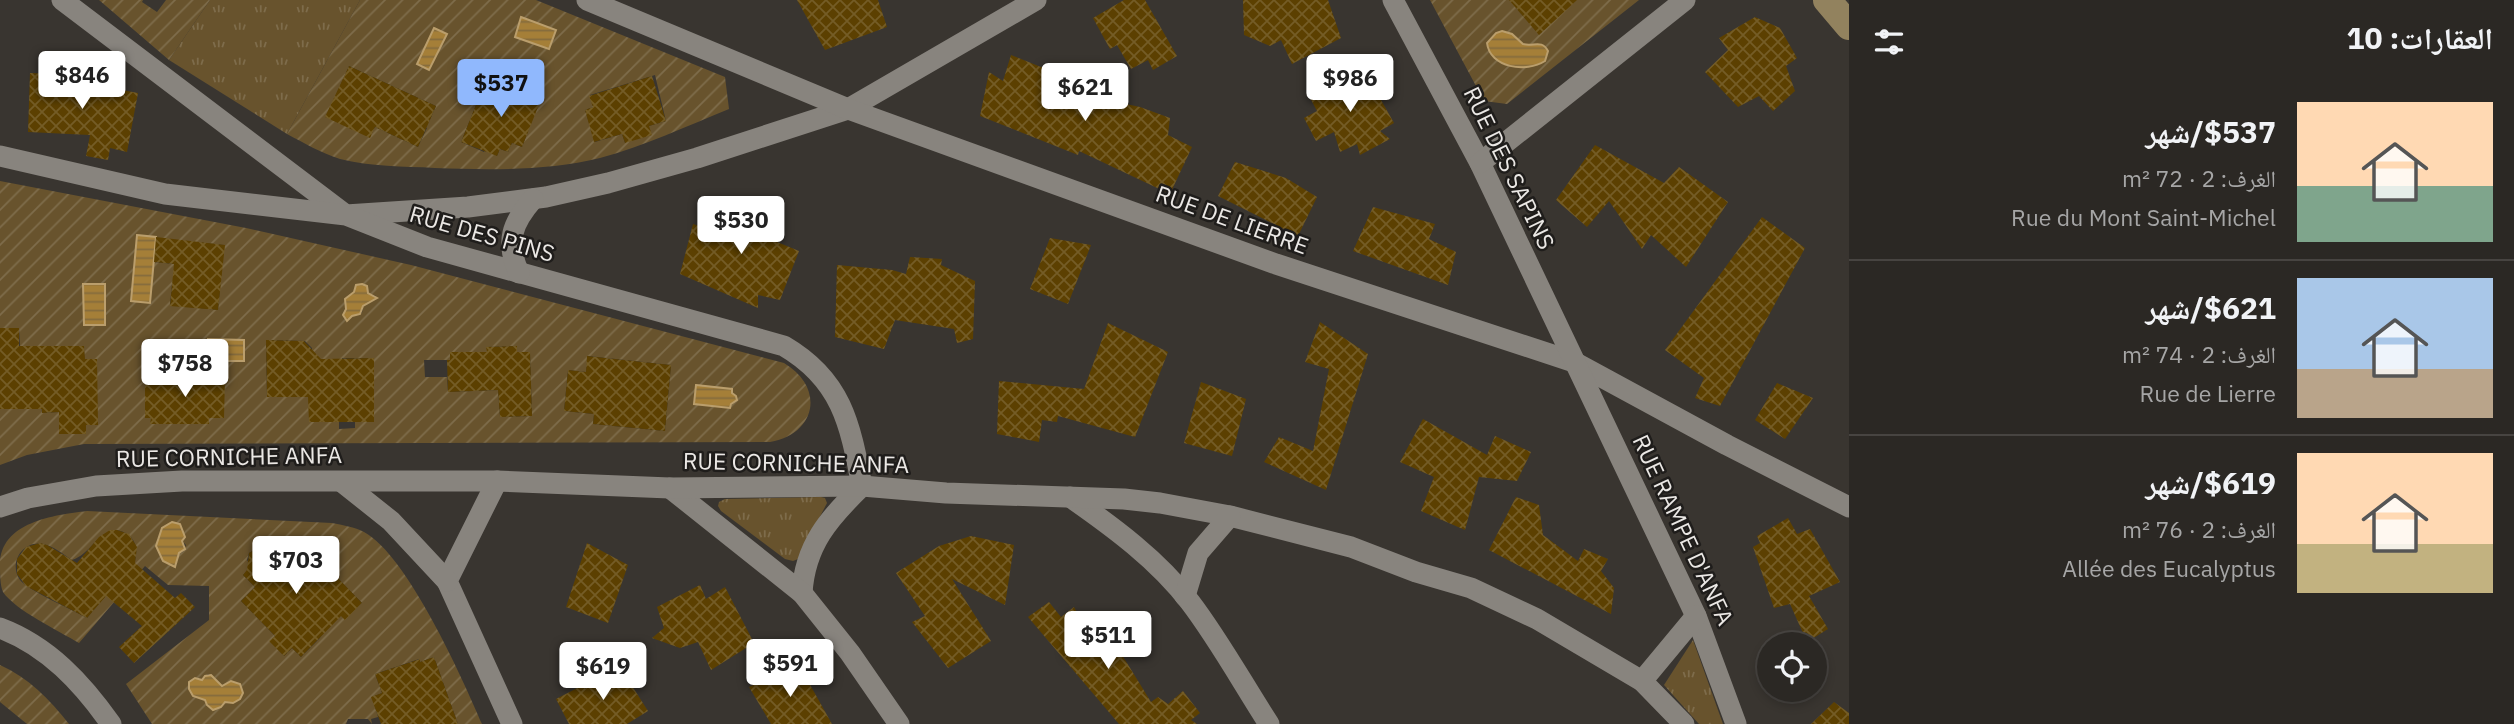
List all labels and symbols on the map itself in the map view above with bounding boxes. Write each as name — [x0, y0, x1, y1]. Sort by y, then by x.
pin: $846 — [41, 52, 123, 111]
pin: $986 — [1309, 54, 1391, 114]
pin: $537 — [460, 60, 542, 119]
pin: $621 — [1044, 64, 1126, 123]
street label: RUE DES SAPINS — [1458, 81, 1562, 254]
street label: RUE DE LIERRE — [1152, 178, 1313, 261]
pin: $530 — [700, 196, 782, 256]
street label: RUE DES PINS — [406, 198, 558, 268]
pin: $758 — [144, 340, 226, 399]
street label: RUE RAMPE D'ANFA — [1627, 429, 1741, 630]
street label: RUE CORNICHE ANFA — [116, 439, 343, 473]
street label: RUE CORNICHE ANFA — [683, 445, 910, 479]
pin: $703 — [255, 536, 337, 596]
pin: $511 — [1067, 612, 1149, 671]
pin: $591 — [749, 640, 831, 699]
pin: $619 — [562, 642, 644, 702]

